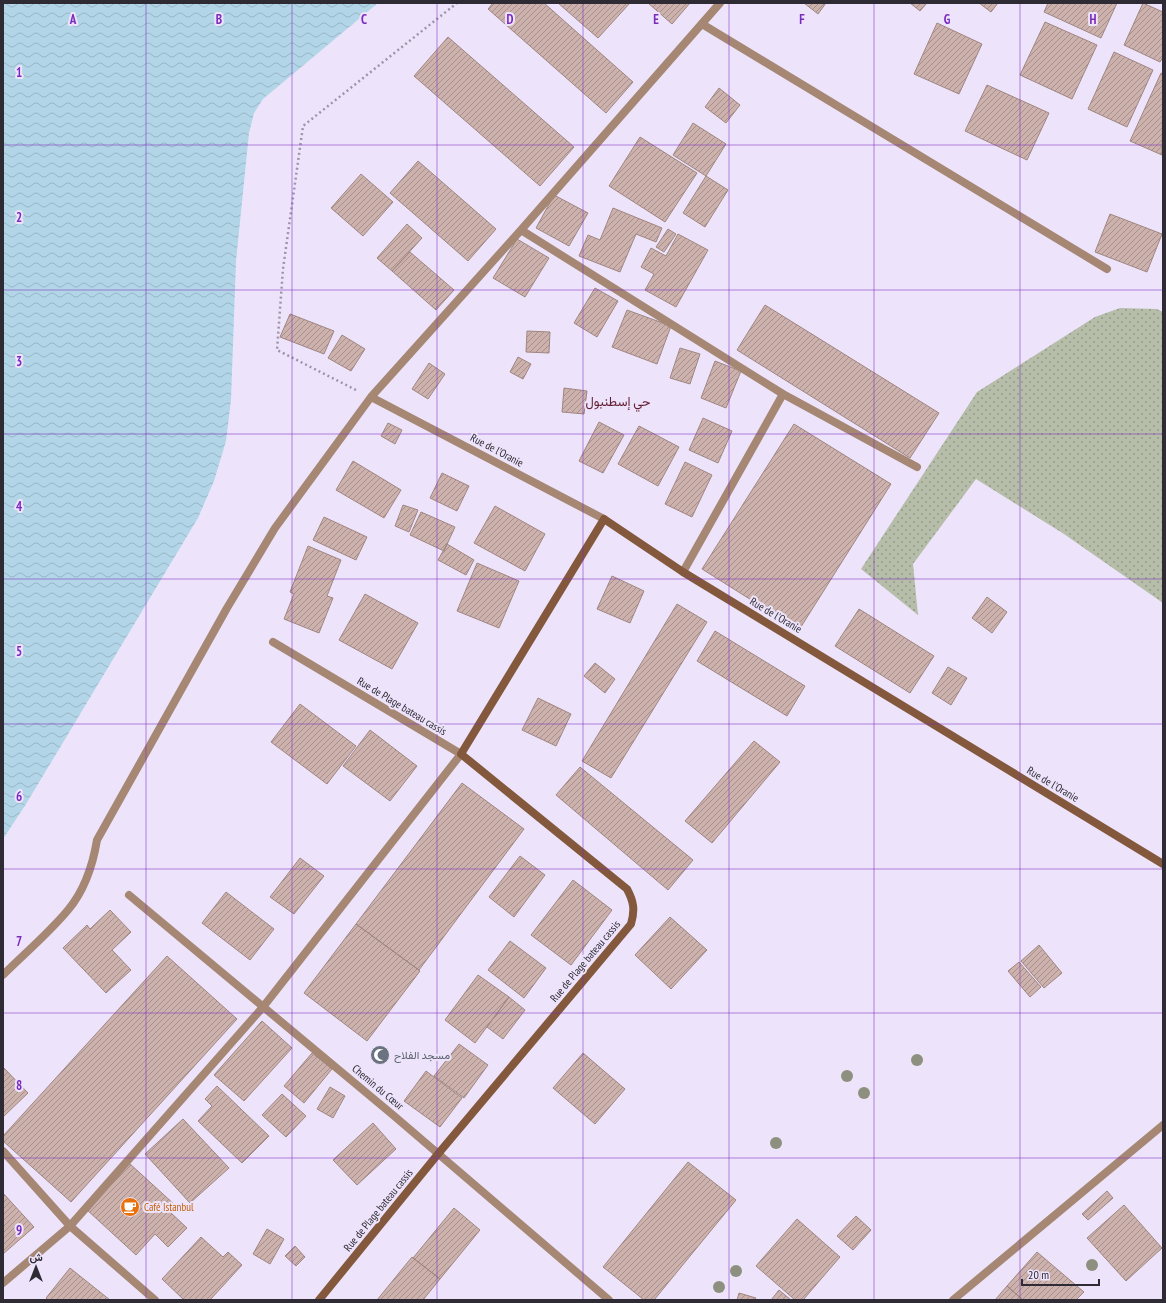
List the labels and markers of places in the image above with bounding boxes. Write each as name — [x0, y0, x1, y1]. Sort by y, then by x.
mosque icon: مسجد الفلاح — [369, 1044, 391, 1066]
place label: مسجد الفلاح — [394, 1048, 450, 1063]
cafe icon: Café Istanbul — [119, 1196, 141, 1218]
place label: Café Istanbul — [144, 1200, 194, 1214]

